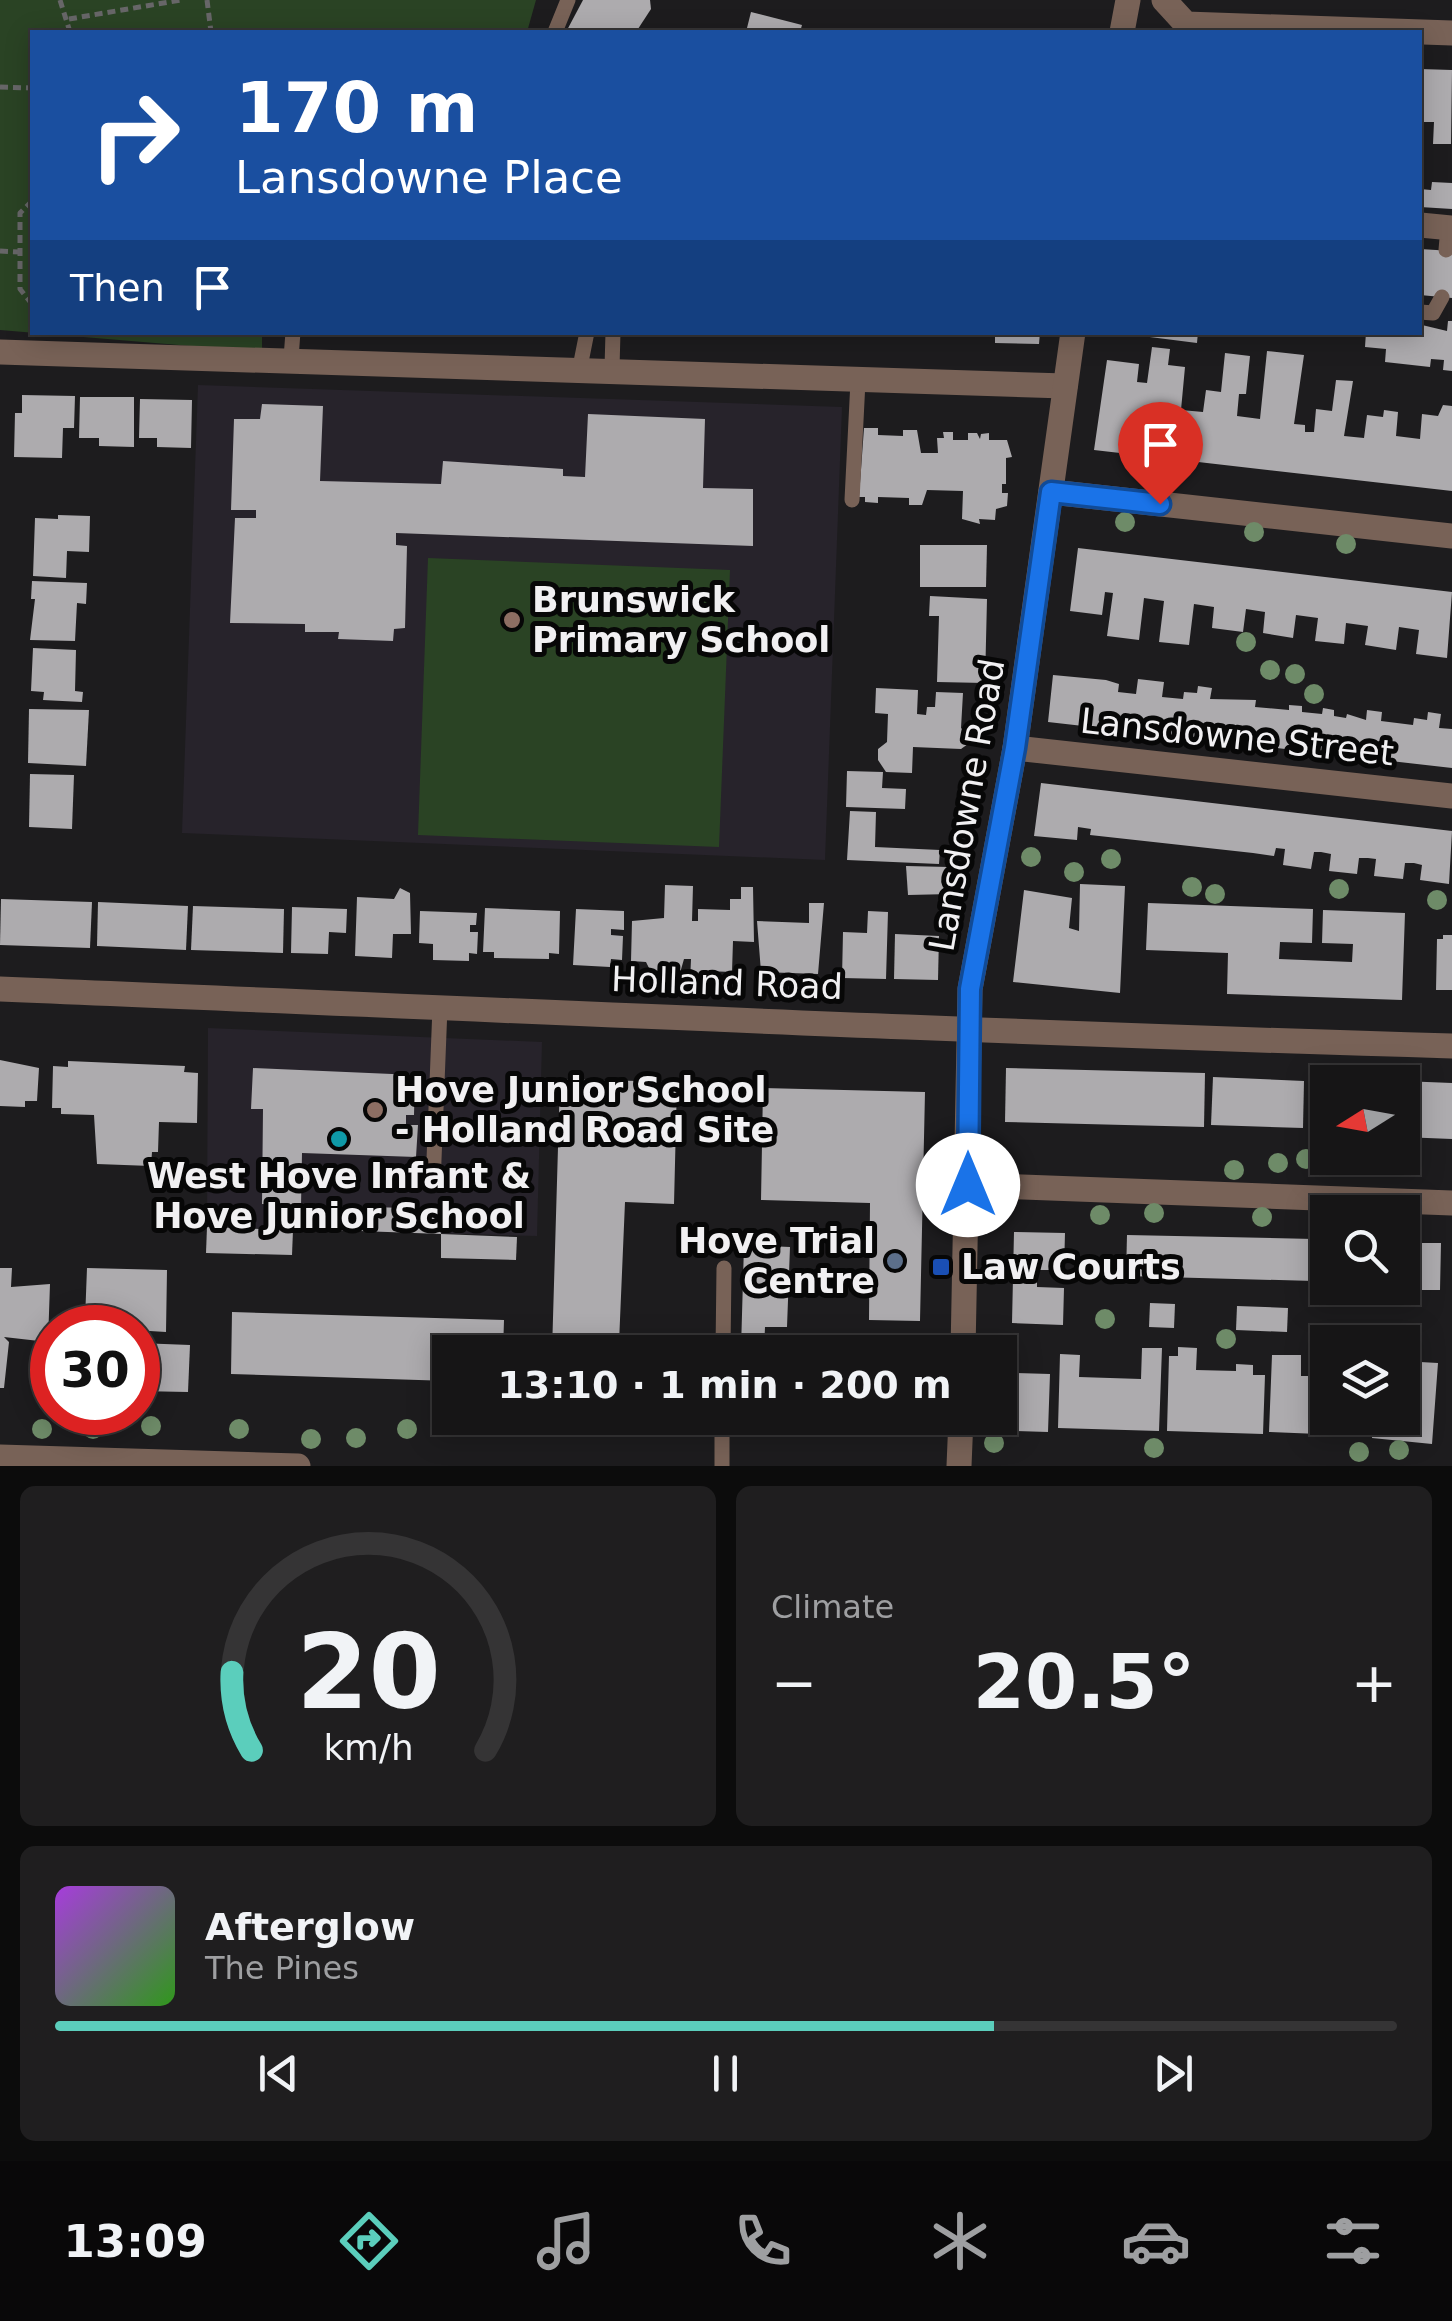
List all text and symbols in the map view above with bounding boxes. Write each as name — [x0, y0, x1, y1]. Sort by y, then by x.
text: 170 m — [235, 67, 478, 149]
icon: right — [70, 70, 200, 200]
text: Lansdowne Place — [235, 151, 623, 204]
icon: arrive — [185, 260, 240, 315]
text: Then — [70, 266, 165, 310]
pin — [1118, 402, 1203, 505]
icon: arrive — [1133, 417, 1188, 472]
place label: Brunswick Primary School — [532, 580, 830, 660]
marker: Brunswick Primary School — [501, 609, 523, 631]
street label: Lansdowne Road — [922, 656, 1012, 954]
street label: Lansdowne Street — [1078, 701, 1396, 773]
street label: Holland Road — [610, 959, 844, 1007]
north arrow — [1310, 1065, 1420, 1175]
map controls — [1310, 1065, 1420, 1435]
place label: Hove Junior School - Holland Road Site — [395, 1070, 774, 1150]
marker: Hove Junior School - Holland Road Site — [364, 1099, 386, 1121]
marker: West Hove Infant & Hove Junior School — [328, 1128, 350, 1150]
position arrow — [916, 1133, 1020, 1237]
place label: West Hove Infant & Hove Junior School — [147, 1156, 531, 1236]
button: search — [1310, 1195, 1420, 1305]
place label: Hove Trial Centre — [678, 1221, 875, 1301]
place label: Law Courts — [961, 1247, 1181, 1287]
marker: Hove Trial Centre — [884, 1250, 906, 1272]
marker: Law Courts — [930, 1256, 952, 1278]
speed limit sign: 30 — [30, 1305, 160, 1435]
button: layers — [1310, 1325, 1420, 1435]
text: 13:10 · 1 min · 200 m — [497, 1363, 952, 1407]
text: Climate — [771, 1588, 894, 1626]
text: 20 — [296, 1611, 440, 1733]
text: 20.5° — [973, 1638, 1195, 1726]
text: − — [771, 1651, 817, 1715]
text: + — [1351, 1651, 1397, 1715]
text: km/h — [323, 1727, 413, 1768]
text: Afterglow — [205, 1905, 415, 1949]
text: The Pines — [205, 1949, 359, 1987]
icon: previous — [251, 2046, 306, 2101]
icon: pause — [698, 2046, 753, 2101]
icon: next — [1146, 2046, 1201, 2101]
icon: directions — [334, 2206, 404, 2276]
icon: music — [531, 2206, 601, 2276]
icon: phone — [728, 2206, 798, 2276]
icon: climate — [925, 2206, 995, 2276]
icon: car — [1121, 2206, 1191, 2276]
icon: filters — [1318, 2206, 1388, 2276]
text: 13:09 — [63, 2215, 207, 2268]

